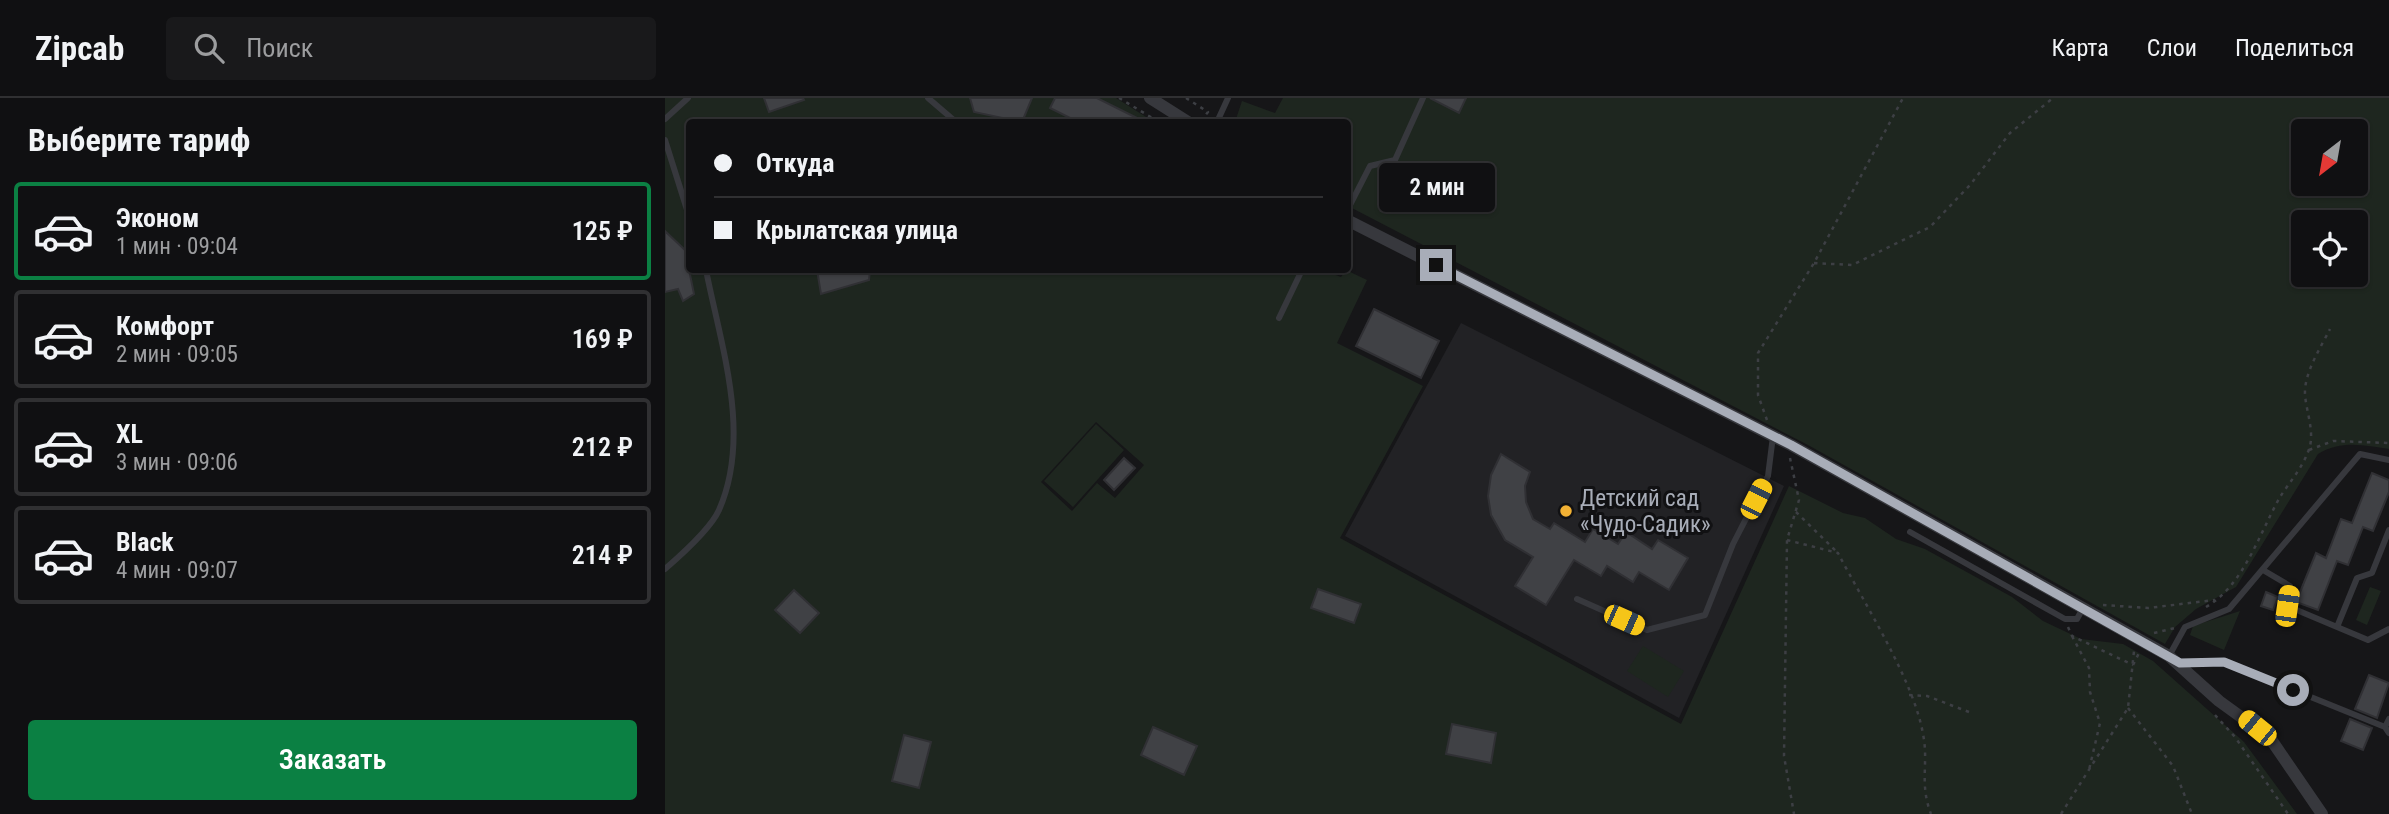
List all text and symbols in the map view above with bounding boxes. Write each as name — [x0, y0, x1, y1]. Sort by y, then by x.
search box — [166, 17, 656, 80]
text: Zipcab — [35, 29, 124, 68]
icon: search — [190, 29, 228, 67]
text: Поиск — [246, 33, 313, 63]
text: Карта — [2051, 34, 2109, 62]
text: Слои — [2147, 34, 2197, 62]
text: Поделиться — [2235, 34, 2354, 62]
north arrow — [2291, 119, 2368, 196]
map controls — [2291, 119, 2368, 287]
text: Выберите тариф — [28, 121, 250, 159]
text: Откуда — [756, 148, 834, 178]
callout: 2 мин — [1378, 164, 1494, 212]
text: 2 мин — [1409, 174, 1465, 201]
icon: car — [32, 200, 95, 263]
text: Эконом — [116, 203, 199, 233]
button: locate — [2291, 210, 2368, 287]
text: Крылатская улица — [756, 215, 958, 245]
text: 125 ₽ — [572, 216, 633, 246]
text: 1 мин · 09:04 — [116, 233, 238, 260]
route end — [1420, 249, 1452, 281]
icon: car — [32, 308, 95, 371]
text: Комфорт — [116, 311, 214, 341]
text: 169 ₽ — [572, 324, 633, 354]
text: 2 мин · 09:05 — [116, 341, 238, 368]
icon: car — [32, 416, 95, 479]
text: XL — [116, 419, 143, 449]
text: 212 ₽ — [572, 432, 633, 462]
text: 3 мин · 09:06 — [116, 449, 238, 476]
car — [1738, 476, 1775, 522]
place label: Детский сад «Чудо-Садик» — [1580, 485, 1711, 538]
marker: Детский сад «Чудо-Садик» — [1558, 503, 1574, 519]
icon: car — [32, 524, 95, 587]
text: Black — [116, 527, 174, 557]
text: 214 ₽ — [572, 540, 633, 570]
text: 4 мин · 09:07 — [116, 557, 238, 584]
car — [2274, 584, 2301, 628]
car — [1601, 602, 1648, 638]
route start — [2277, 674, 2309, 706]
car — [2235, 707, 2280, 749]
button: Заказать — [28, 720, 637, 800]

